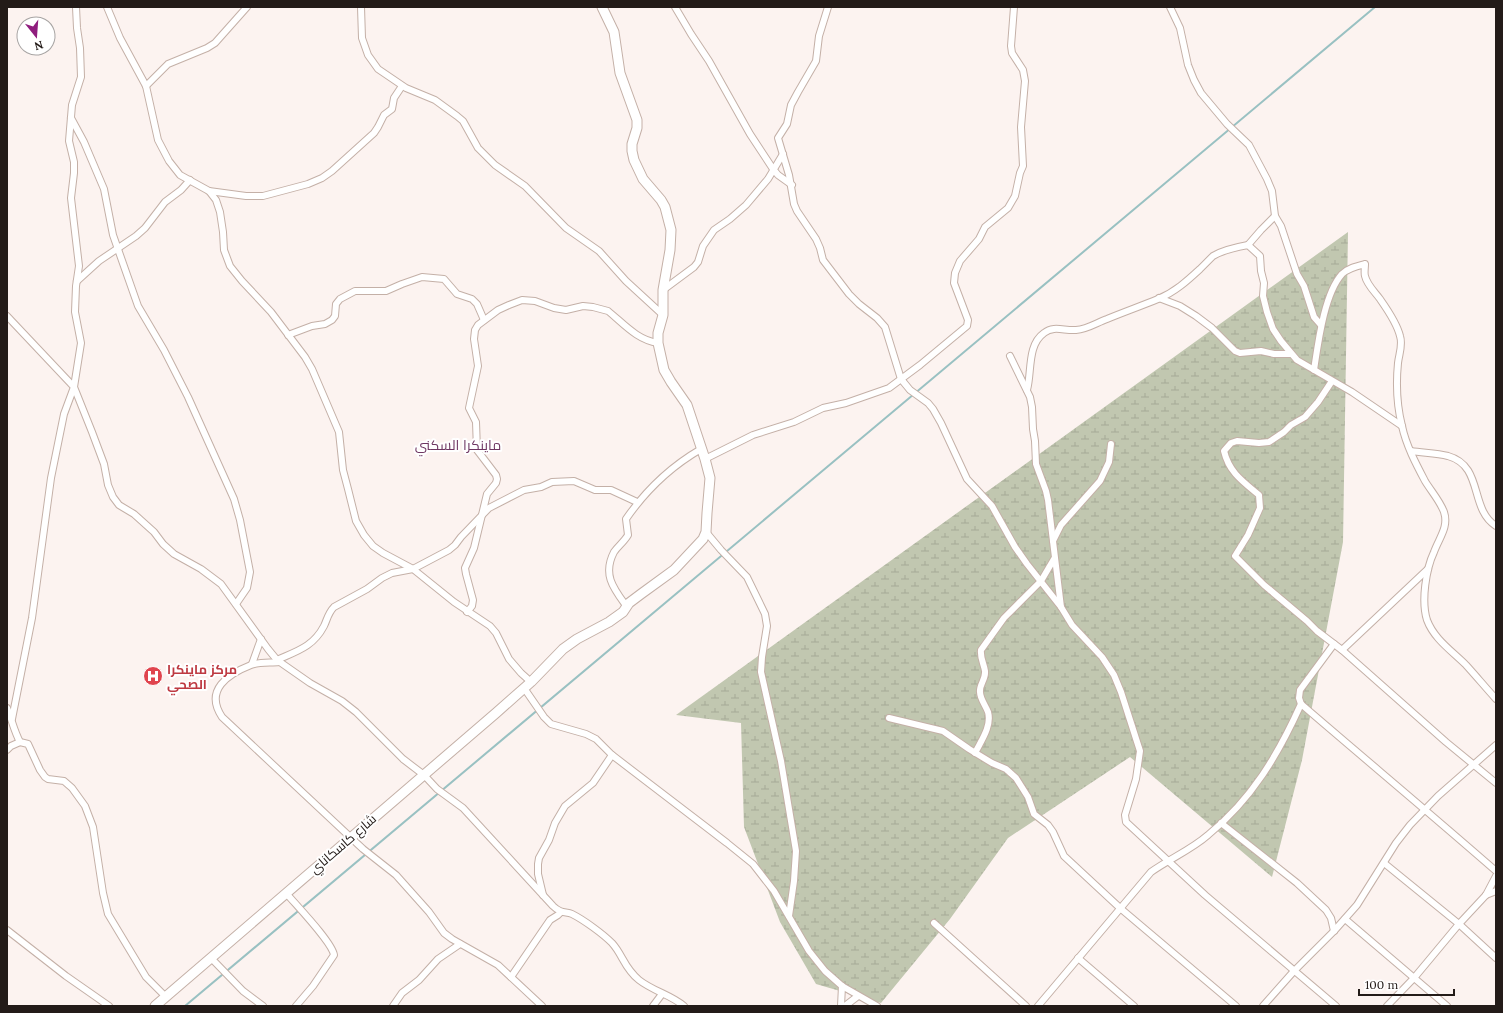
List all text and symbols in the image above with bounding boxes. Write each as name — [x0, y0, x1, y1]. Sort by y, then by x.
north arrow — [16, 16, 56, 56]
text: N — [32, 38, 45, 54]
district label: ماينكرا السكني — [415, 436, 501, 457]
place label: مركز ماينكرا الصحي — [167, 661, 237, 696]
hospital icon: مركز ماينكرا الصحي — [142, 665, 164, 687]
street label: شارع كاسكاناي — [306, 810, 381, 879]
scale bar — [1359, 971, 1454, 997]
text: 100 m — [1365, 977, 1398, 992]

